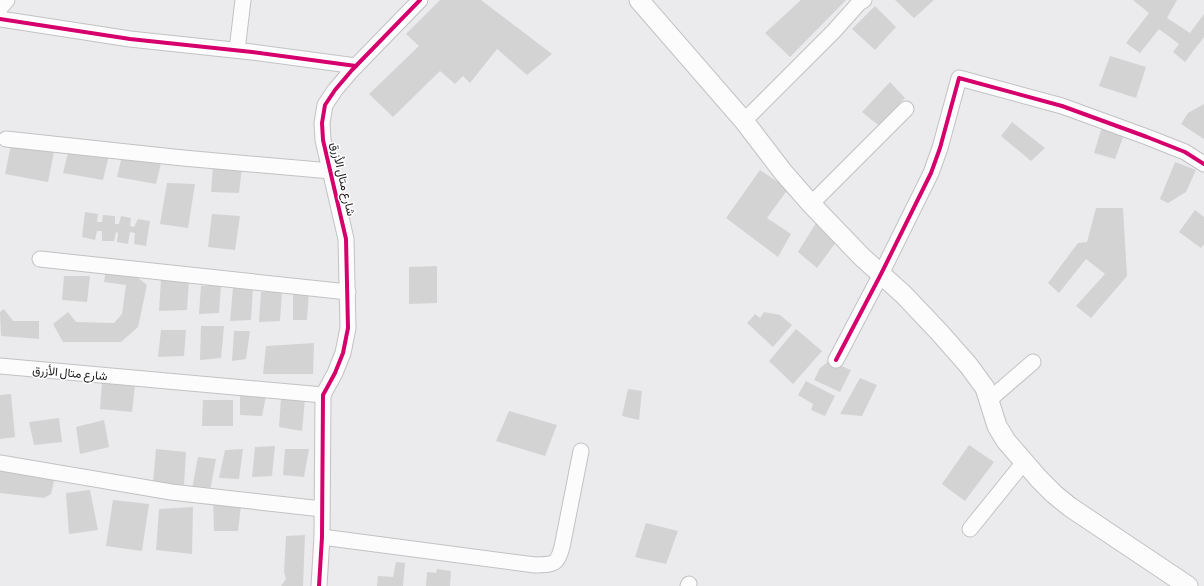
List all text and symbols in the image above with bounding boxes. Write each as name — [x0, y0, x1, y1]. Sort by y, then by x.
street label: شارع متال الأزرق — [326, 141, 358, 218]
street label: شارع متال الأزرق — [32, 363, 108, 385]

